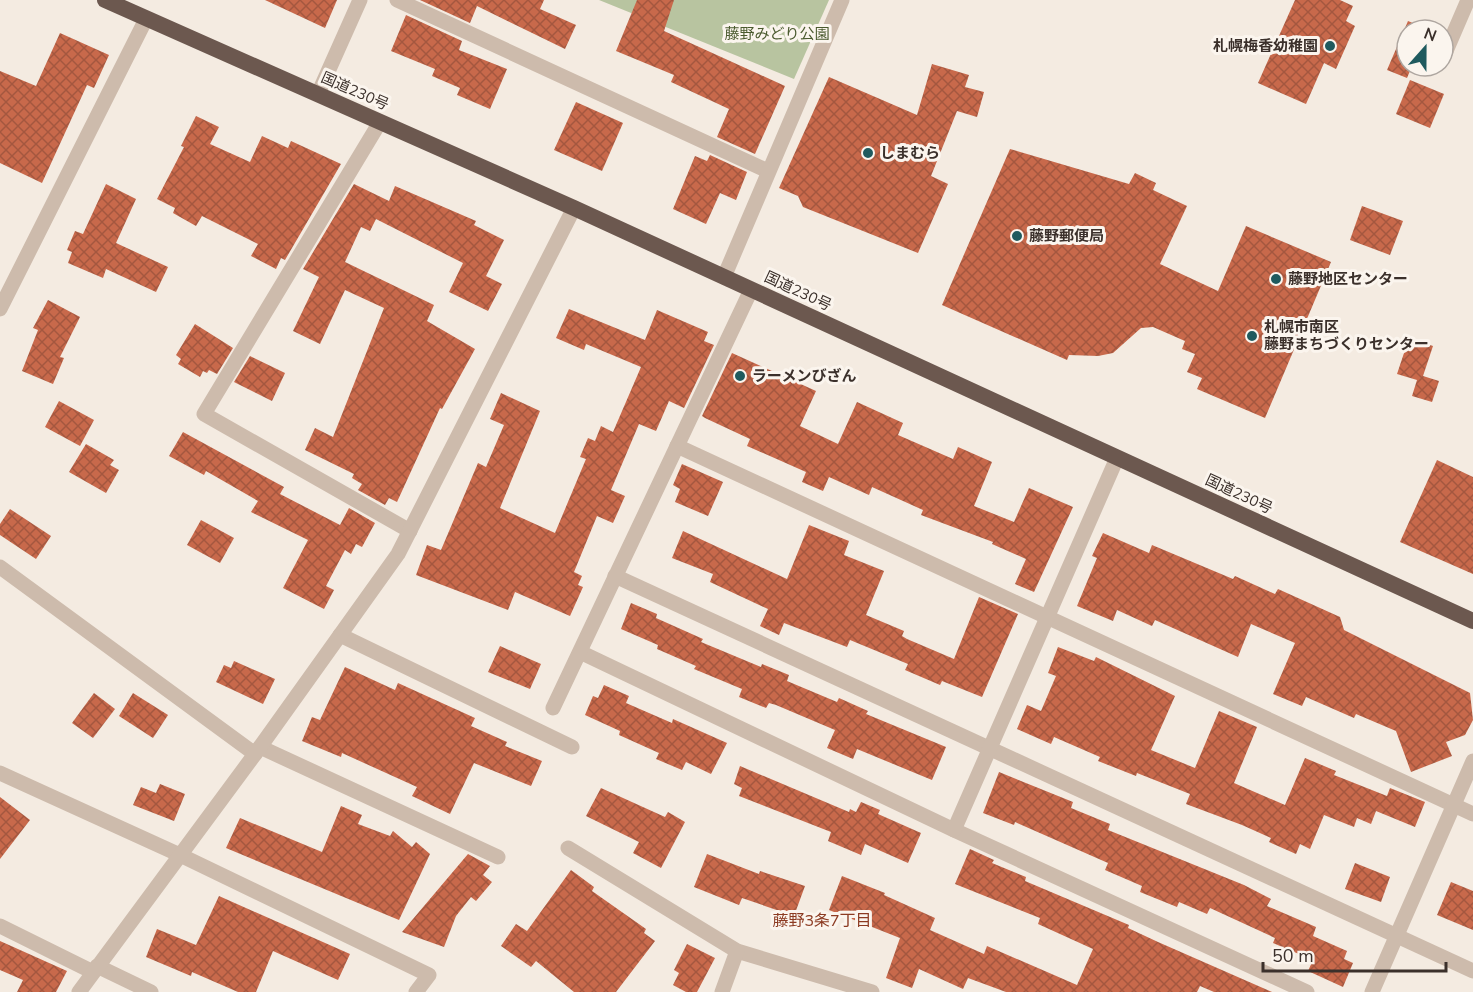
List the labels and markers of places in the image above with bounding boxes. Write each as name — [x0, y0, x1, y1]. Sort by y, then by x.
place label: 札幌梅香幼稚園 — [1213, 36, 1318, 56]
marker: 札幌梅香幼稚園 — [1323, 39, 1337, 53]
place label: しまむら — [880, 143, 940, 163]
marker: しまむら — [861, 146, 875, 160]
place label: 藤野郵便局 — [1029, 226, 1104, 246]
marker: 藤野郵便局 — [1010, 229, 1024, 243]
place label: 藤野地区センター — [1288, 269, 1408, 289]
marker: 藤野地区センター — [1269, 272, 1283, 286]
place label: 札幌市南区 藤野まちづくりセンター — [1264, 317, 1429, 354]
marker: 札幌市南区 藤野まちづくりセンター — [1245, 329, 1259, 343]
place label: ラーメンびざん — [752, 366, 856, 386]
marker: ラーメンびざん — [733, 369, 747, 383]

